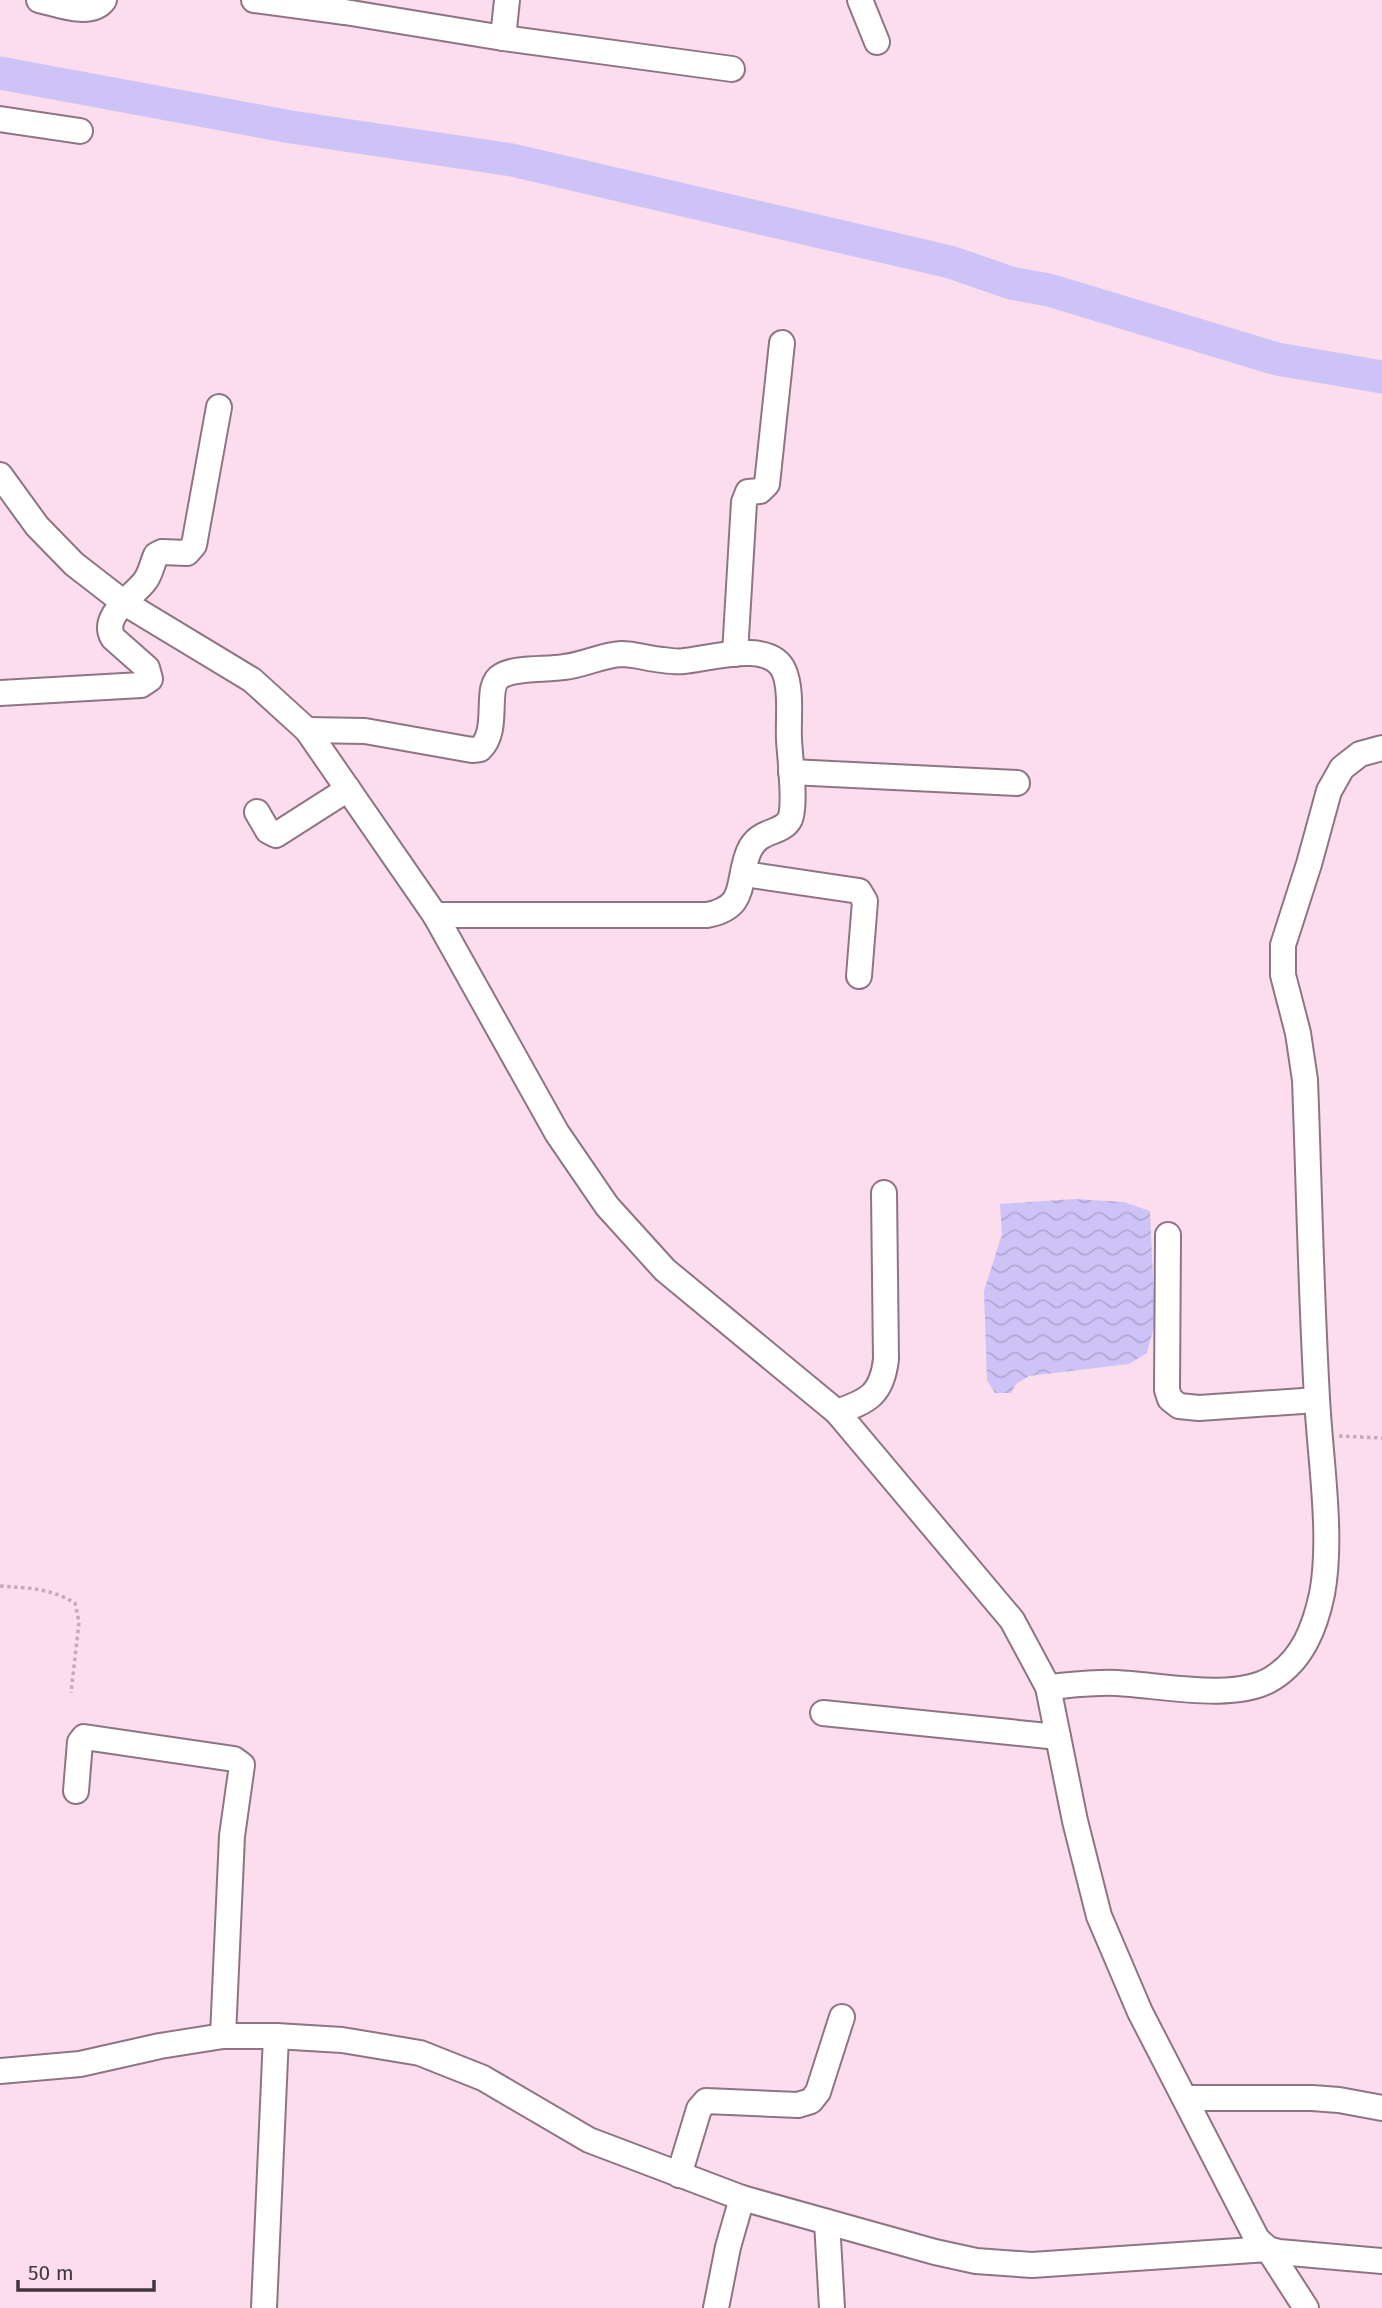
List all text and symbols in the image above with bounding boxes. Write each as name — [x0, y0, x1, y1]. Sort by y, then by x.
scale bar — [18, 2248, 154, 2292]
text: 50 m — [28, 2260, 74, 2286]

